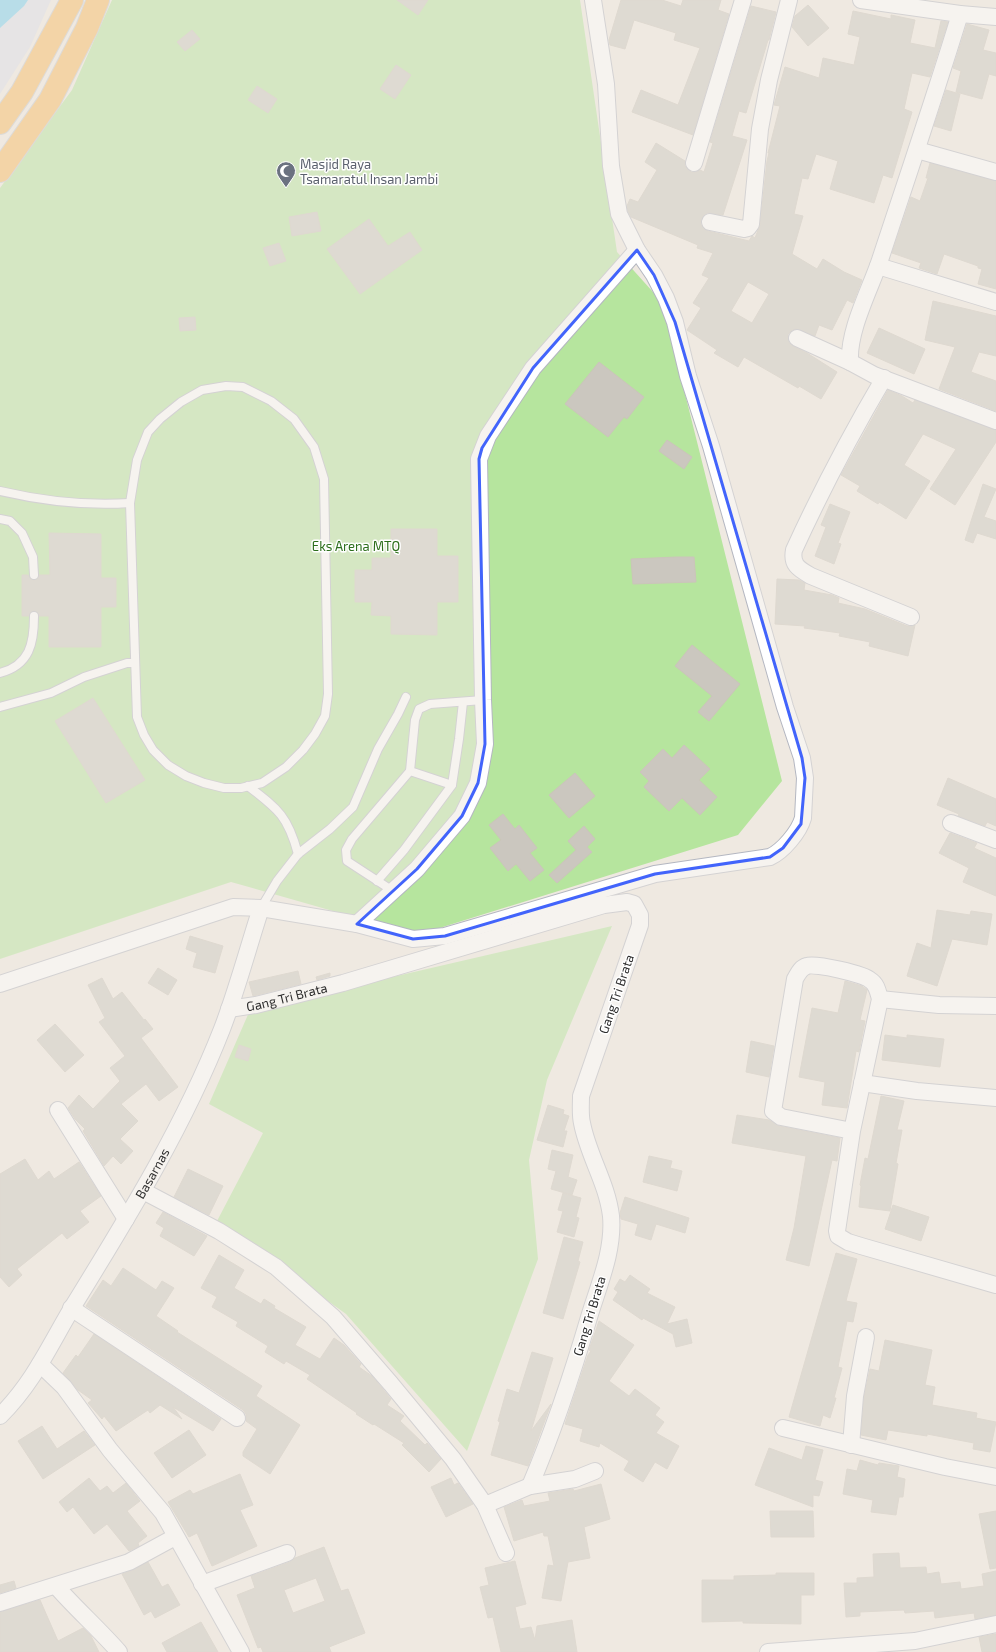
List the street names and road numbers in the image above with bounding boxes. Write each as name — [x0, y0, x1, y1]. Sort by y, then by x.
street label: Gang Tri Brata — [595, 952, 637, 1036]
street label: Gang Tri Brata — [245, 979, 329, 1014]
street label: Basarnas — [132, 1145, 173, 1201]
street label: Gang Tri Brata — [569, 1274, 609, 1358]

